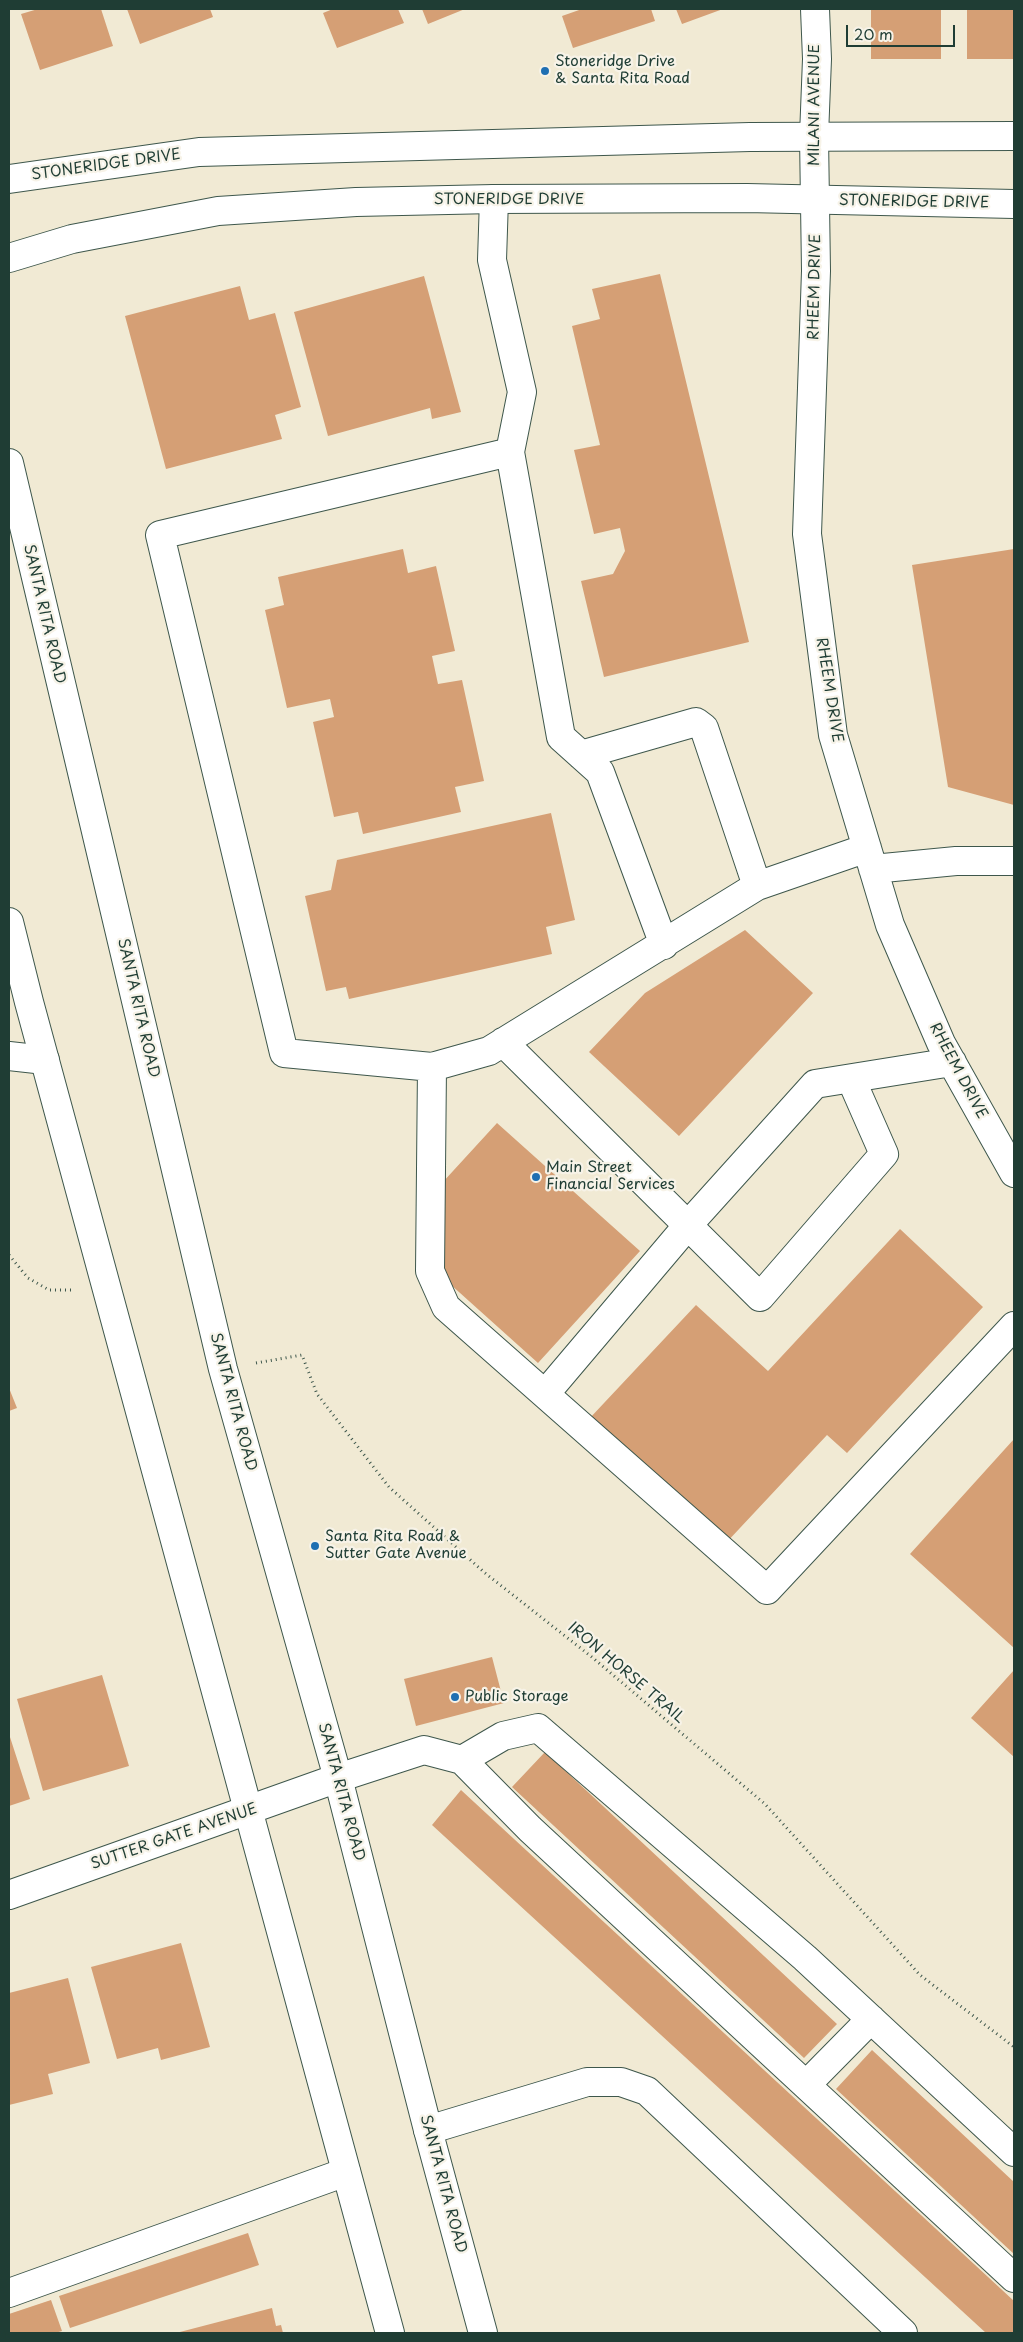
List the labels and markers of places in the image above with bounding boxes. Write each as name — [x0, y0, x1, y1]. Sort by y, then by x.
place label: Stoneridge Drive & Santa Rita Road — [555, 53, 690, 88]
marker: Stoneridge Drive & Santa Rita Road — [539, 65, 551, 77]
place label: Main Street Financial Services — [546, 1159, 675, 1194]
marker: Main Street Financial Services — [530, 1171, 542, 1183]
place label: Santa Rita Road & Sutter Gate Avenue — [325, 1528, 467, 1563]
marker: Santa Rita Road & Sutter Gate Avenue — [309, 1540, 321, 1552]
place label: Public Storage — [465, 1688, 568, 1706]
marker: Public Storage — [449, 1691, 461, 1703]

